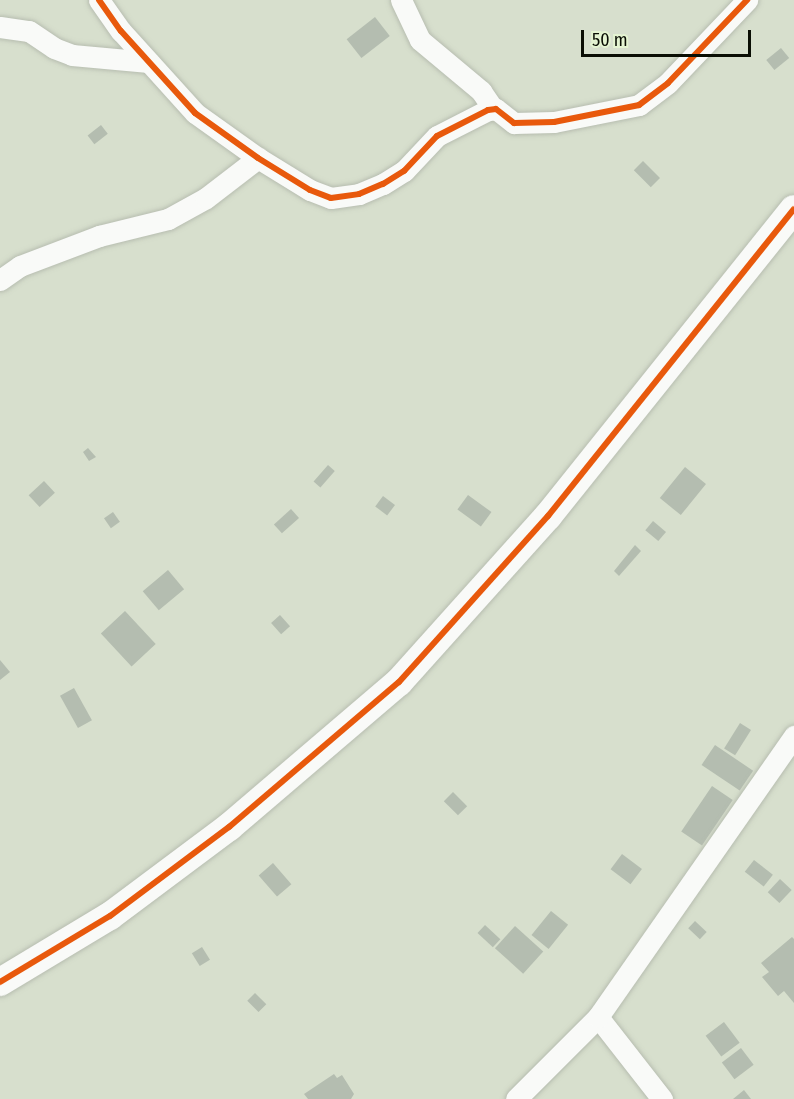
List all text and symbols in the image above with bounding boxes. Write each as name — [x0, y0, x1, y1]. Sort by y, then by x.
scale bar — [584, 18, 754, 56]
text: 50 m — [592, 29, 628, 51]

